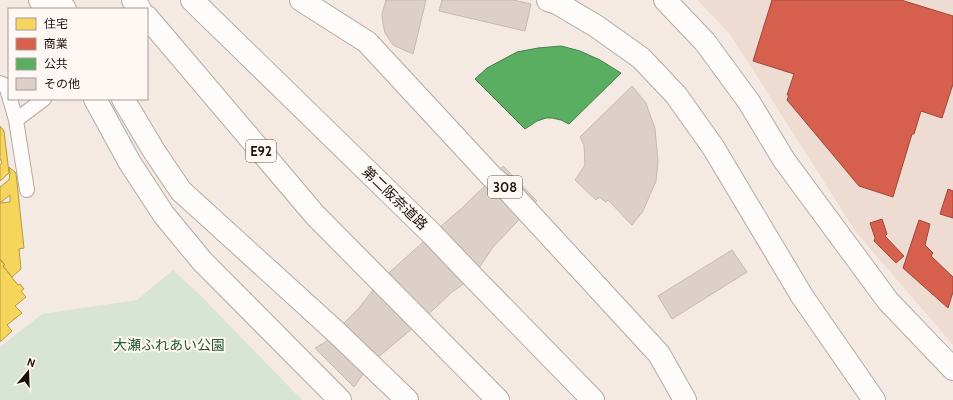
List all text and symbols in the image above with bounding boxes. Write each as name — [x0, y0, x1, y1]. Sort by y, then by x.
legend — [8, 8, 148, 100]
text: 住宅 — [44, 16, 68, 31]
text: 商業 — [44, 36, 68, 51]
text: 公共 — [44, 56, 68, 71]
text: その他 — [44, 76, 80, 91]
road number: E92 — [246, 140, 276, 162]
street label: 第二阪奈道路 — [359, 162, 431, 234]
road number: 308 — [488, 176, 522, 198]
park label: 大瀬ふれあい公園 — [113, 336, 225, 354]
north arrow — [8, 352, 48, 392]
text: N — [25, 355, 37, 370]

